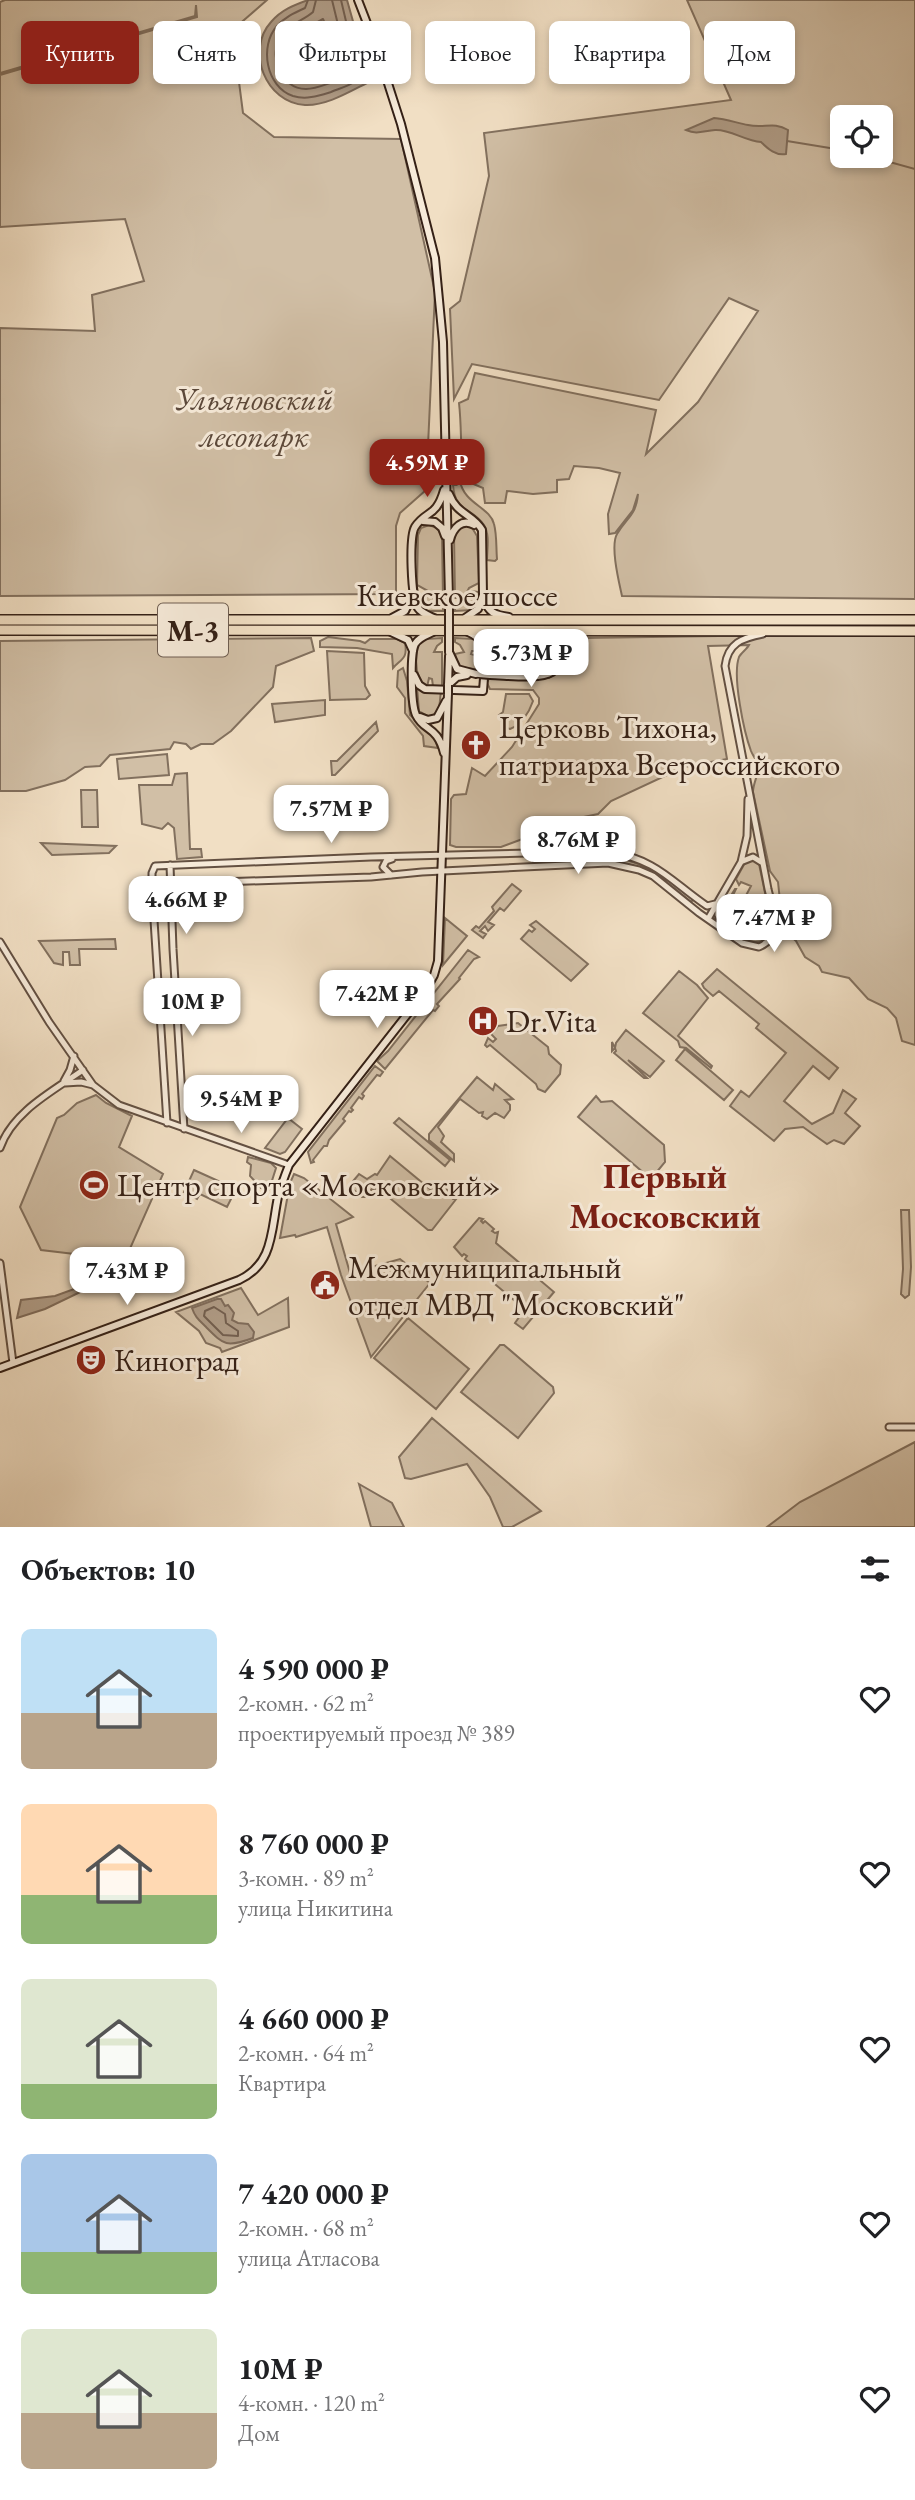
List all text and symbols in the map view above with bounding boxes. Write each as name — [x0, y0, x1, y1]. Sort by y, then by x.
chip: Купить — [21, 21, 139, 84]
chip: Снять — [153, 21, 261, 84]
chip: Фильтры — [275, 21, 411, 84]
chip: Новое — [425, 21, 535, 84]
chip: Квартира — [549, 21, 690, 84]
chip: Дом — [704, 21, 795, 84]
map controls — [830, 105, 893, 168]
button: locate — [830, 105, 893, 168]
park label: Ульяновский лесопарк — [175, 378, 333, 457]
pin: 4.59M ₽ — [362, 440, 492, 499]
text: 4.59M ₽ — [386, 447, 468, 477]
street label: Киевское шоссе — [356, 574, 558, 616]
road number: М-3 — [158, 604, 228, 656]
pin: 5.73M ₽ — [466, 630, 596, 689]
text: 5.73M ₽ — [490, 637, 572, 667]
place label: Церковь Тихона, патриарха Всероссийского — [499, 706, 840, 785]
church icon: Церковь Тихона, патриарха Всероссийского — [459, 728, 493, 762]
pin: 7.57M ₽ — [266, 786, 396, 845]
text: 7.57M ₽ — [290, 793, 372, 823]
pin: 8.76M ₽ — [513, 816, 643, 876]
text: 8.76M ₽ — [537, 824, 619, 854]
pin: 4.66M ₽ — [121, 876, 251, 936]
text: 4.66M ₽ — [145, 884, 227, 914]
pin: 7.47M ₽ — [709, 894, 839, 954]
text: 7.47M ₽ — [733, 902, 815, 932]
pin: 7.42M ₽ — [312, 970, 442, 1030]
pin: 10M ₽ — [143, 978, 241, 1038]
text: 7.42M ₽ — [336, 978, 418, 1008]
text: 10M ₽ — [159, 986, 225, 1016]
place label: Dr.Vita — [506, 1000, 597, 1042]
hospital icon: Dr.Vita — [466, 1004, 500, 1038]
pin: 9.54M ₽ — [176, 1076, 306, 1135]
text: 9.54M ₽ — [200, 1083, 282, 1113]
district label: Первый Московский — [569, 1153, 761, 1238]
place label: Центр спорта «Московский» — [117, 1164, 501, 1206]
sports icon: Центр спорта «Московский» — [77, 1168, 111, 1202]
place label: Межмуниципальный отдел МВД "Московский" — [348, 1246, 684, 1325]
pin: 7.43M ₽ — [62, 1248, 192, 1307]
text: 7.43M ₽ — [86, 1255, 168, 1285]
public building icon: Межмуниципальный отдел МВД "Московский" — [308, 1268, 342, 1302]
place label: Киноград — [114, 1339, 240, 1381]
theatre icon: Киноград — [74, 1343, 108, 1377]
text: Объектов: 10 — [21, 1550, 195, 1589]
icon: filters — [856, 1550, 894, 1588]
text: 4 590 000 ₽ — [238, 1649, 389, 1688]
icon: home — [77, 1657, 161, 1741]
icon: heart — [856, 1680, 894, 1718]
text: 2-комн. · 62 m² — [238, 1688, 374, 1718]
text: проектируемый проезд № 389 — [238, 1718, 514, 1748]
text: 8 760 000 ₽ — [238, 1824, 389, 1863]
icon: home — [77, 1832, 161, 1916]
icon: heart — [856, 1855, 894, 1893]
text: 3-комн. · 89 m² — [238, 1863, 374, 1893]
text: улица Никитина — [238, 1893, 393, 1923]
text: 4 660 000 ₽ — [238, 1999, 389, 2038]
icon: home — [77, 2007, 161, 2091]
icon: heart — [856, 2030, 894, 2068]
text: 2-комн. · 64 m² — [238, 2038, 374, 2068]
text: Квартира — [238, 2068, 326, 2098]
text: 7 420 000 ₽ — [238, 2174, 389, 2213]
icon: home — [77, 2182, 161, 2266]
icon: heart — [856, 2205, 894, 2243]
text: 2-комн. · 68 m² — [238, 2213, 374, 2243]
text: улица Атласова — [238, 2243, 380, 2273]
text: 10M ₽ — [238, 2349, 323, 2388]
icon: home — [77, 2357, 161, 2441]
icon: heart — [856, 2380, 894, 2418]
text: 4-комн. · 120 m² — [238, 2388, 385, 2418]
text: Дом — [238, 2418, 280, 2448]

